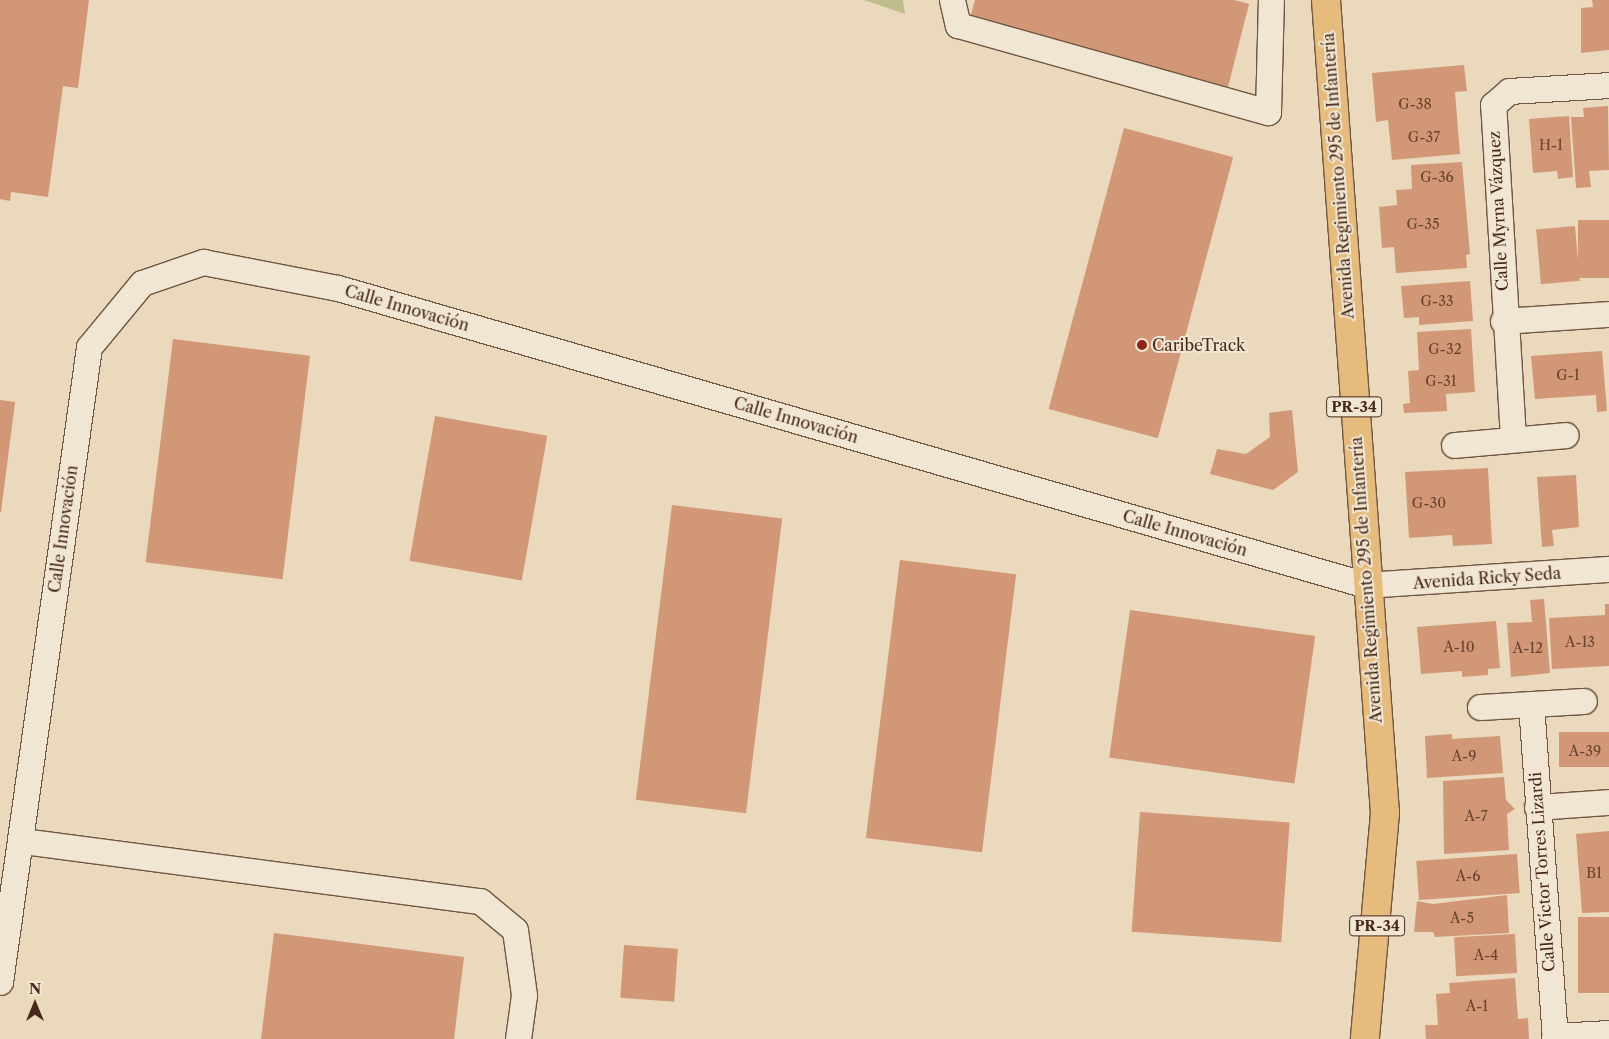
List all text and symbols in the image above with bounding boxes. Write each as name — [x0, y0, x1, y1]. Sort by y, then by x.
street label: Avenida Regimiento 295 de Infantería — [1318, 32, 1358, 320]
house number: G-38 — [1398, 96, 1432, 112]
house number: G-37 — [1408, 129, 1440, 145]
street label: Calle Myrna Vázquez — [1484, 130, 1512, 292]
house number: H-1 — [1539, 137, 1563, 153]
house number: G-36 — [1420, 169, 1454, 185]
house number: G-35 — [1407, 216, 1439, 232]
street label: Calle Innovación — [343, 281, 471, 335]
house number: G-33 — [1420, 293, 1454, 309]
place label: CaribeTrack — [1152, 335, 1245, 355]
marker: CaribeTrack — [1136, 339, 1148, 351]
house number: G-32 — [1428, 341, 1462, 357]
house number: G-1 — [1556, 367, 1580, 383]
house number: G-31 — [1425, 373, 1457, 389]
street label: Calle Innovación — [732, 393, 860, 447]
road number: PR-34 — [1325, 394, 1383, 420]
street label: Avenida Regimiento 295 de Infantería — [1346, 436, 1386, 724]
street label: Calle Innovación — [45, 464, 81, 594]
house number: G-30 — [1412, 495, 1446, 511]
street label: Calle Innovación — [1121, 506, 1249, 560]
street label: Avenida Ricky Seda — [1412, 563, 1562, 593]
house number: A-13 — [1565, 634, 1595, 650]
house number: A-10 — [1443, 639, 1475, 655]
house number: A-12 — [1513, 640, 1543, 656]
house number: A-39 — [1569, 743, 1601, 759]
house number: A-9 — [1452, 748, 1476, 764]
street label: Calle Víctor Torres Lizardi — [1525, 771, 1559, 973]
house number: A-7 — [1464, 808, 1488, 824]
house number: B1 — [1586, 865, 1602, 881]
house number: A-6 — [1456, 868, 1480, 884]
house number: A-5 — [1450, 910, 1474, 926]
road number: PR-34 — [1348, 914, 1406, 938]
house number: A-4 — [1474, 947, 1498, 963]
north arrow — [10, 979, 60, 1029]
text: N — [29, 980, 41, 998]
house number: A-1 — [1466, 998, 1488, 1014]

